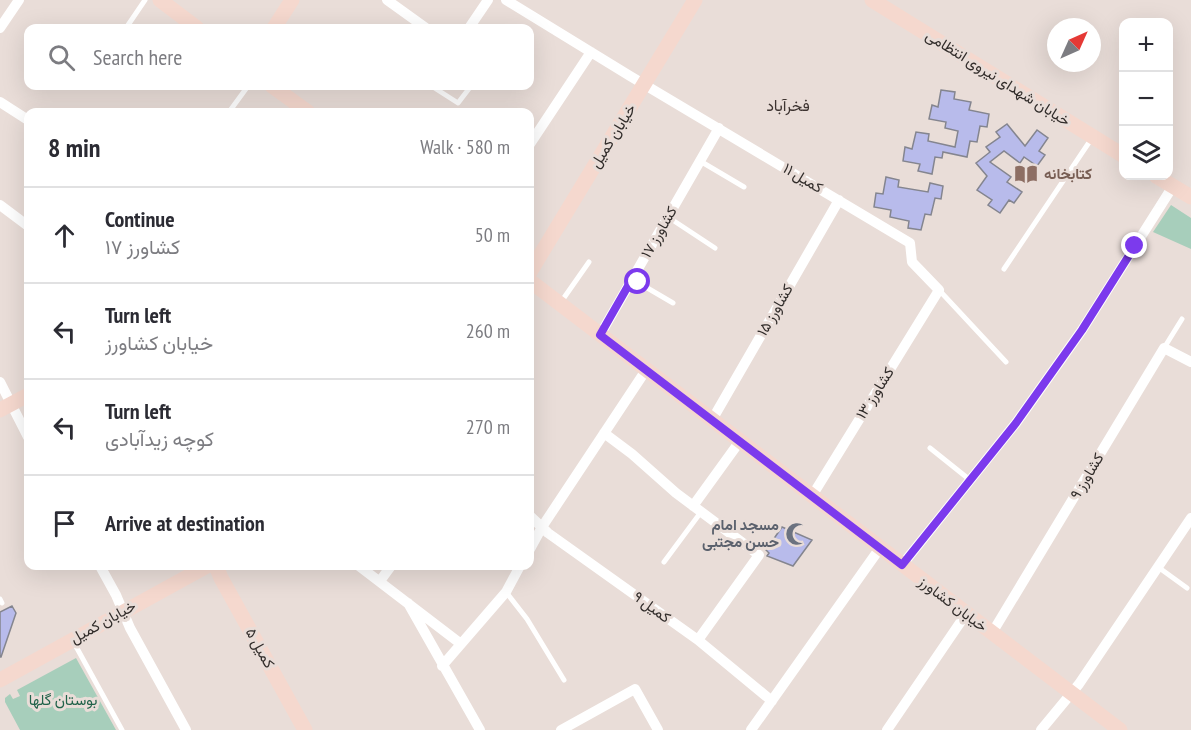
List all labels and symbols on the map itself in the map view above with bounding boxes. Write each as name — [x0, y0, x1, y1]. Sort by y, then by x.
north arrow — [1047, 18, 1101, 72]
street label: خیابان شهدای نیروی انتظامی — [922, 25, 1074, 131]
district label: فخرآباد — [766, 95, 810, 116]
street label: خیابان کمیل — [585, 100, 640, 171]
street label: کمیل ۱۱ — [780, 158, 827, 197]
library icon: کتابخانه — [1013, 161, 1039, 187]
place label: کتابخانه — [1044, 164, 1092, 183]
street label: کشاورز ۱۷ — [636, 202, 681, 261]
route end — [1121, 232, 1147, 258]
route start — [624, 268, 650, 294]
street label: کشاورز ۱۵ — [752, 280, 797, 339]
street label: کشاورز ۱۳ — [851, 363, 898, 422]
street label: کشاورز ۹ — [1065, 449, 1108, 502]
place label: مسجد امام حسن مجتبی — [702, 515, 779, 551]
mosque icon: مسجد امام حسن مجتبی — [784, 521, 810, 547]
street label: خیابان کشاورز — [914, 571, 991, 636]
street label: کمیل ۹ — [630, 587, 675, 627]
street label: خیابان کمیل — [67, 596, 139, 647]
street label: کمیل ۵ — [242, 624, 279, 672]
park label: بوستان گلها — [29, 690, 97, 709]

